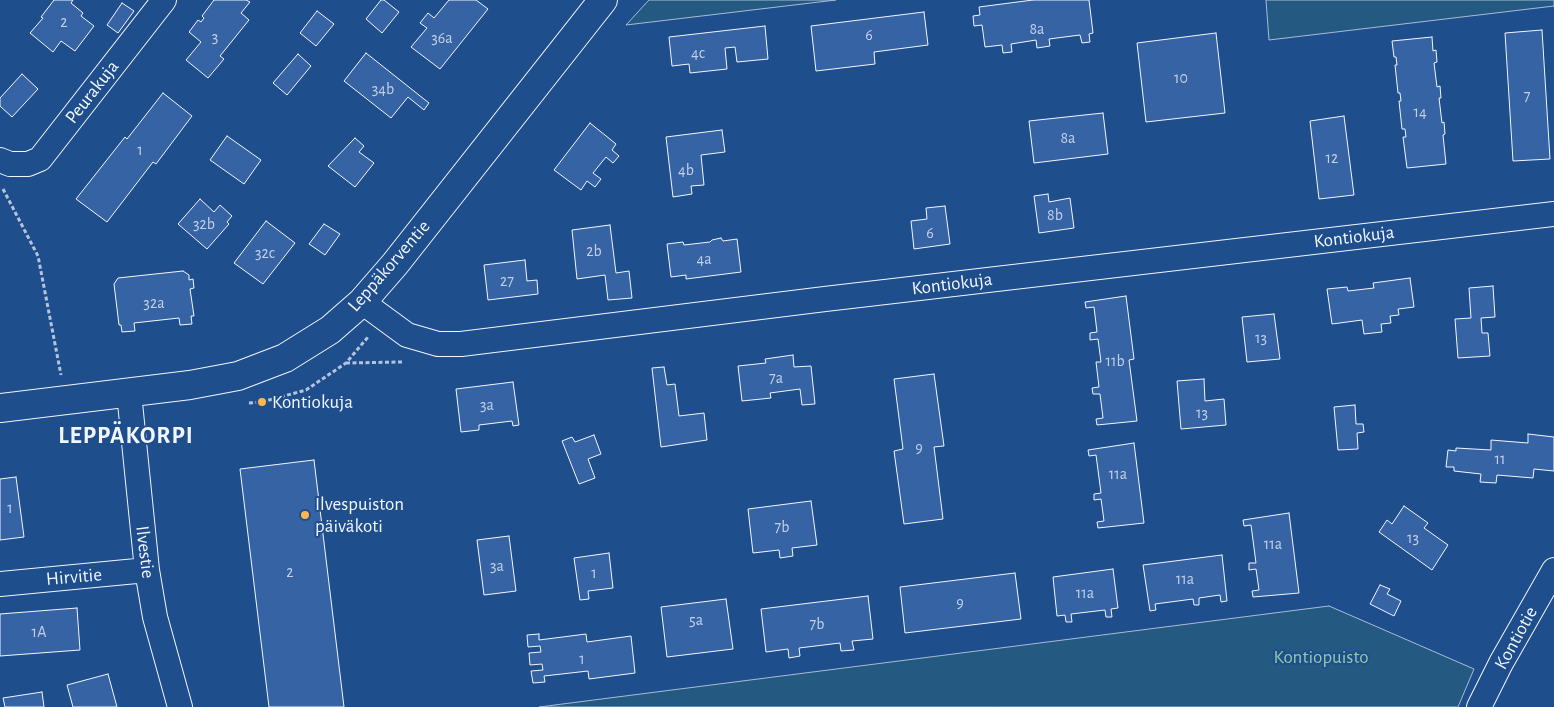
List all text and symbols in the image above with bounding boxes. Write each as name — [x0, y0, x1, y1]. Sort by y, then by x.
house number: 2 — [60, 12, 68, 32]
house number: 8a — [1030, 19, 1044, 39]
house number: 6 — [865, 25, 873, 45]
house number: 3 — [212, 27, 218, 47]
house number: 36a — [431, 28, 453, 48]
house number: 4c — [691, 43, 705, 63]
street label: Peurakuja — [60, 56, 124, 128]
house number: 10 — [1174, 68, 1188, 88]
house number: 34b — [372, 79, 394, 99]
house number: 7 — [1524, 86, 1530, 106]
house number: 14 — [1413, 102, 1427, 122]
house number: 8a — [1061, 128, 1075, 148]
house number: 1 — [137, 140, 143, 160]
house number: 12 — [1326, 148, 1338, 168]
house number: 4b — [678, 160, 694, 180]
house number: 8b — [1047, 205, 1063, 225]
house number: 32b — [193, 214, 215, 234]
street label: Leppäkorventie — [343, 215, 435, 317]
street label: Kontiokuja — [1312, 221, 1396, 253]
house number: 6 — [926, 223, 934, 243]
house number: 2b — [586, 241, 602, 261]
house number: 32c — [255, 243, 275, 263]
house number: 4a — [696, 249, 712, 269]
street label: Kontiokuja — [910, 268, 994, 300]
house number: 27 — [500, 271, 514, 291]
house number: 32a — [143, 293, 165, 313]
house number: 13 — [1255, 328, 1267, 348]
house number: 11b — [1105, 351, 1125, 371]
house number: 7a — [769, 368, 783, 388]
place label: Kontiokuja — [272, 391, 353, 413]
house number: 3a — [480, 395, 494, 415]
marker: Kontiokuja — [256, 396, 268, 408]
house number: 13 — [1196, 403, 1208, 423]
district label: LEPPÄKORPI — [57, 422, 195, 450]
house number: 9 — [915, 438, 923, 458]
house number: 11 — [1494, 449, 1506, 469]
house number: 11a — [1109, 464, 1127, 484]
place label: Ilvespuiston päiväkoti — [315, 493, 404, 537]
house number: 1 — [7, 498, 13, 518]
marker: Ilvespuiston päiväkoti — [299, 509, 311, 521]
house number: 7b — [775, 517, 789, 537]
street label: Ilvestie — [130, 524, 160, 580]
house number: 13 — [1407, 528, 1419, 548]
house number: 11a — [1264, 534, 1282, 554]
house number: 3a — [490, 556, 504, 576]
house number: 2 — [286, 562, 294, 582]
street label: Hirvitie — [45, 563, 103, 591]
house number: 1 — [591, 563, 597, 583]
house number: 11a — [1176, 569, 1194, 589]
house number: 11a — [1076, 583, 1094, 603]
house number: 9 — [956, 593, 964, 613]
street label: Kontiotie — [1489, 603, 1543, 673]
house number: 5a — [689, 610, 703, 630]
house number: 7b — [810, 614, 824, 634]
house number: 1A — [32, 622, 46, 642]
park label: Kontiopuisto — [1274, 646, 1368, 668]
house number: 1 — [579, 649, 585, 669]

